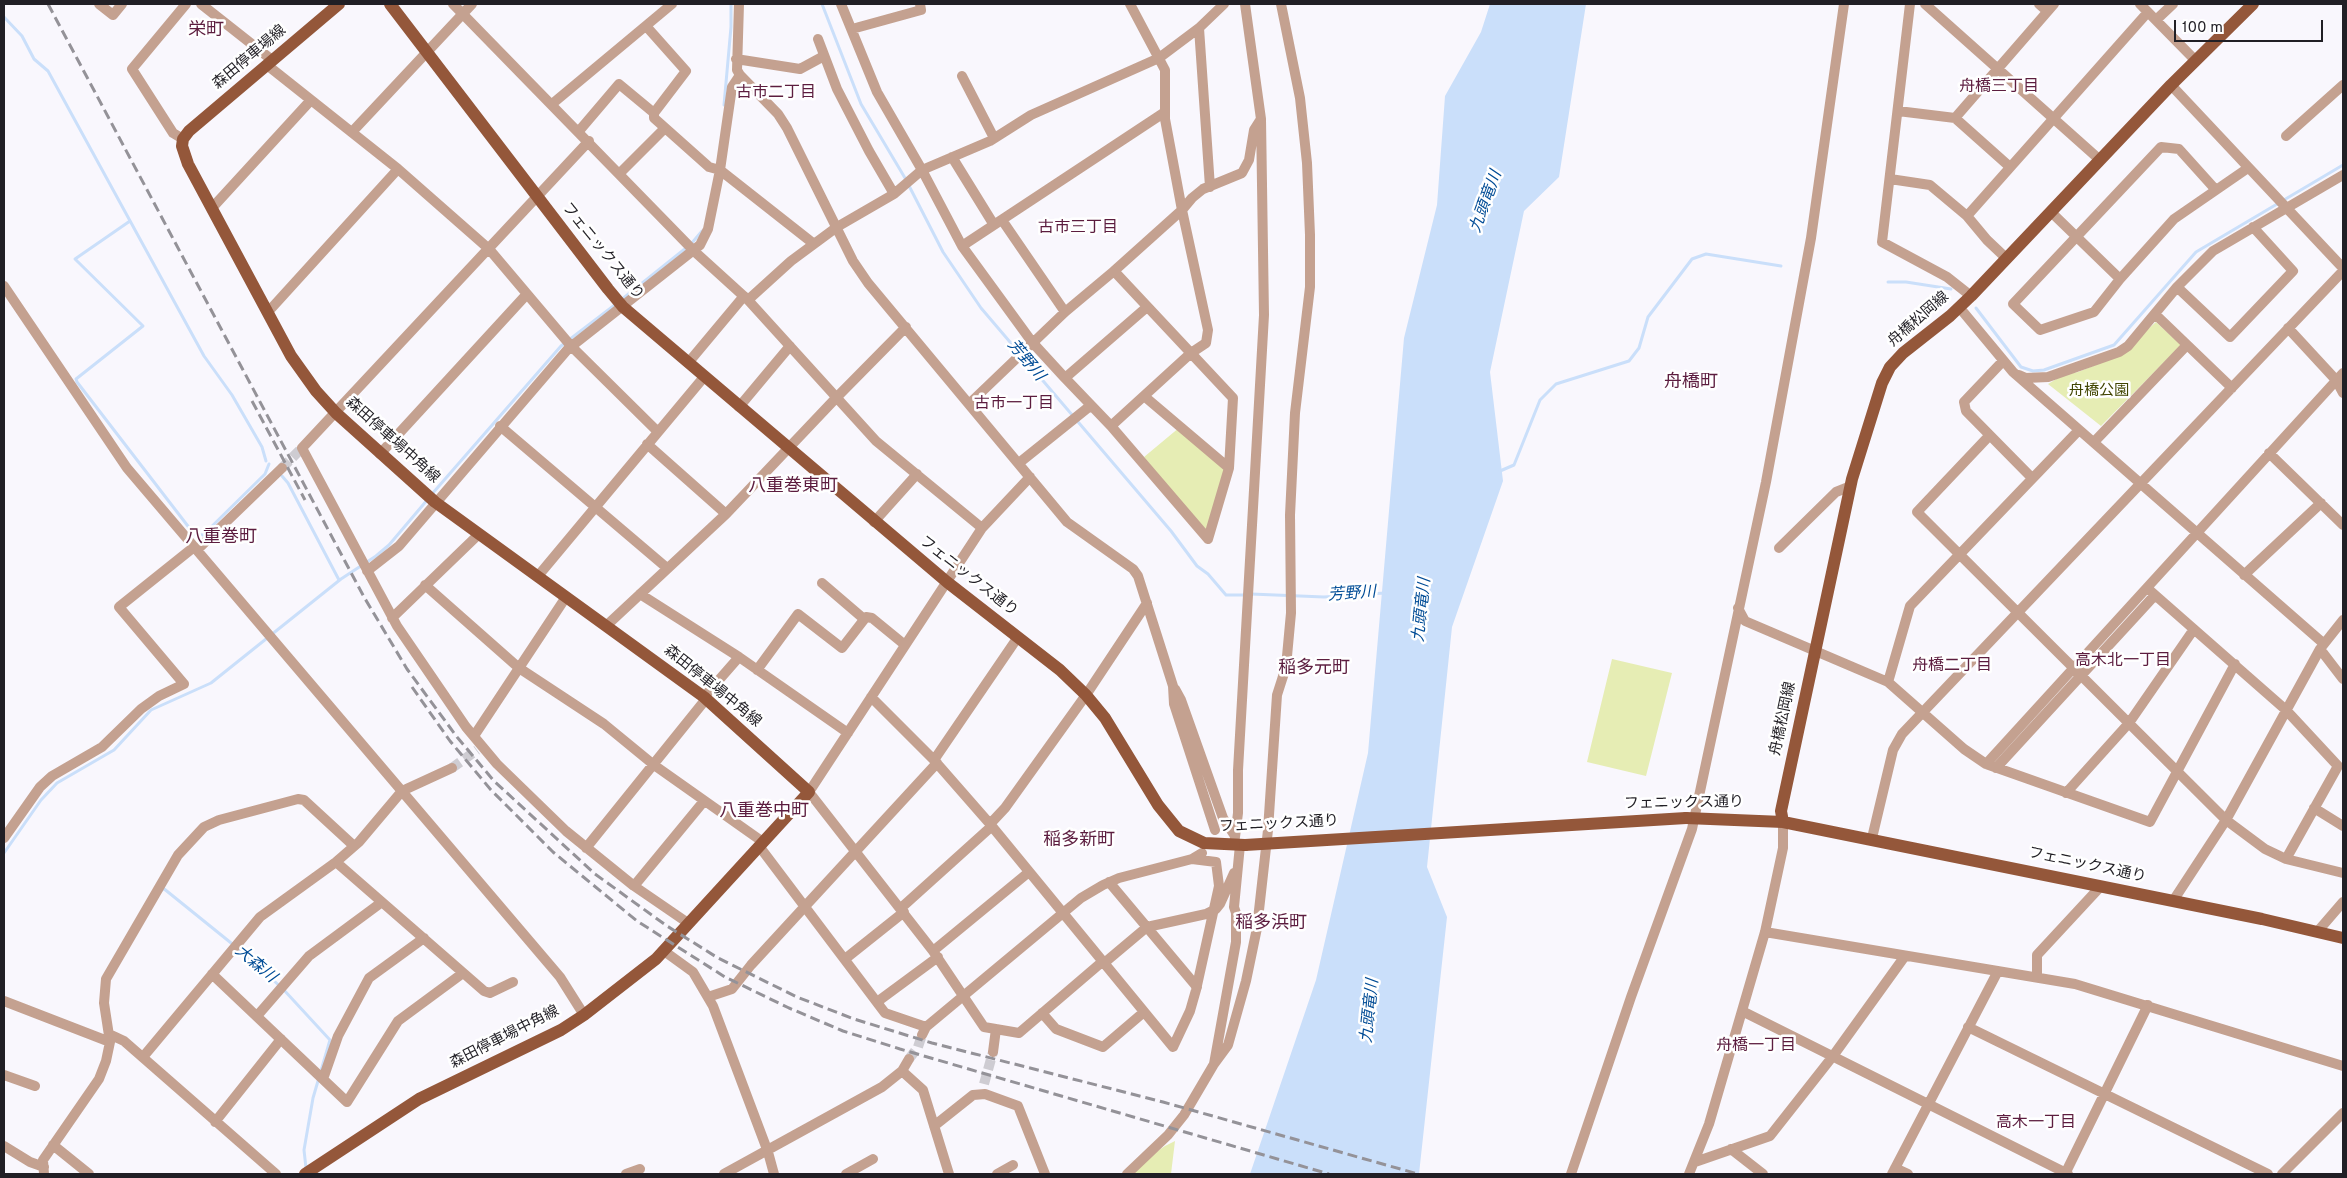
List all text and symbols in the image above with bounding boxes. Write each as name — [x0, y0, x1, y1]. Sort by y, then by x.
scale bar — [2177, 10, 2326, 42]
text: 100 m — [2182, 19, 2223, 38]
district label: 栄町 — [188, 20, 224, 42]
street label: 森田停車場線 — [210, 22, 290, 94]
district label: 舟橋三丁目 — [1959, 78, 2039, 98]
district label: 古市二丁目 — [736, 84, 816, 104]
water label: 九頭竜川 — [1467, 169, 1507, 235]
street label: フェニックス通り — [557, 200, 647, 304]
district label: 古市三丁目 — [1038, 219, 1118, 239]
street label: 舟橋松岡線 — [1885, 289, 1953, 351]
water label: 芳野川 — [1002, 336, 1048, 386]
district label: 舟橋町 — [1664, 372, 1718, 394]
park label: 舟橋公園 — [2069, 383, 2129, 401]
street label: 森田停車場中角線 — [341, 394, 443, 488]
district label: 古市一丁目 — [974, 395, 1054, 415]
district label: 八重巻東町 — [748, 476, 838, 498]
district label: 八重巻町 — [185, 527, 257, 549]
street label: フェニックス通り — [915, 533, 1021, 621]
water label: 九頭竜川 — [1410, 577, 1436, 643]
water label: 芳野川 — [1327, 584, 1377, 606]
street label: 森田停車場中角線 — [660, 642, 764, 732]
district label: 高木北一丁目 — [2075, 652, 2171, 672]
district label: 舟橋二丁目 — [1912, 657, 1992, 677]
district label: 稲多元町 — [1278, 658, 1350, 680]
street label: 舟橋松岡線 — [1767, 680, 1801, 758]
street label: フェニックス通り — [1624, 794, 1744, 814]
district label: 八重巻中町 — [719, 801, 809, 823]
street label: フェニックス通り — [1219, 813, 1339, 837]
district label: 稲多新町 — [1043, 830, 1115, 852]
street label: フェニックス通り — [2026, 845, 2148, 887]
district label: 稲多浜町 — [1235, 913, 1307, 935]
water label: 大森川 — [230, 942, 280, 988]
water label: 九頭竜川 — [1358, 978, 1384, 1044]
street label: 森田停車場中角線 — [447, 1003, 563, 1073]
district label: 舟橋一丁目 — [1716, 1037, 1796, 1057]
district label: 高木一丁目 — [1996, 1114, 2076, 1134]

